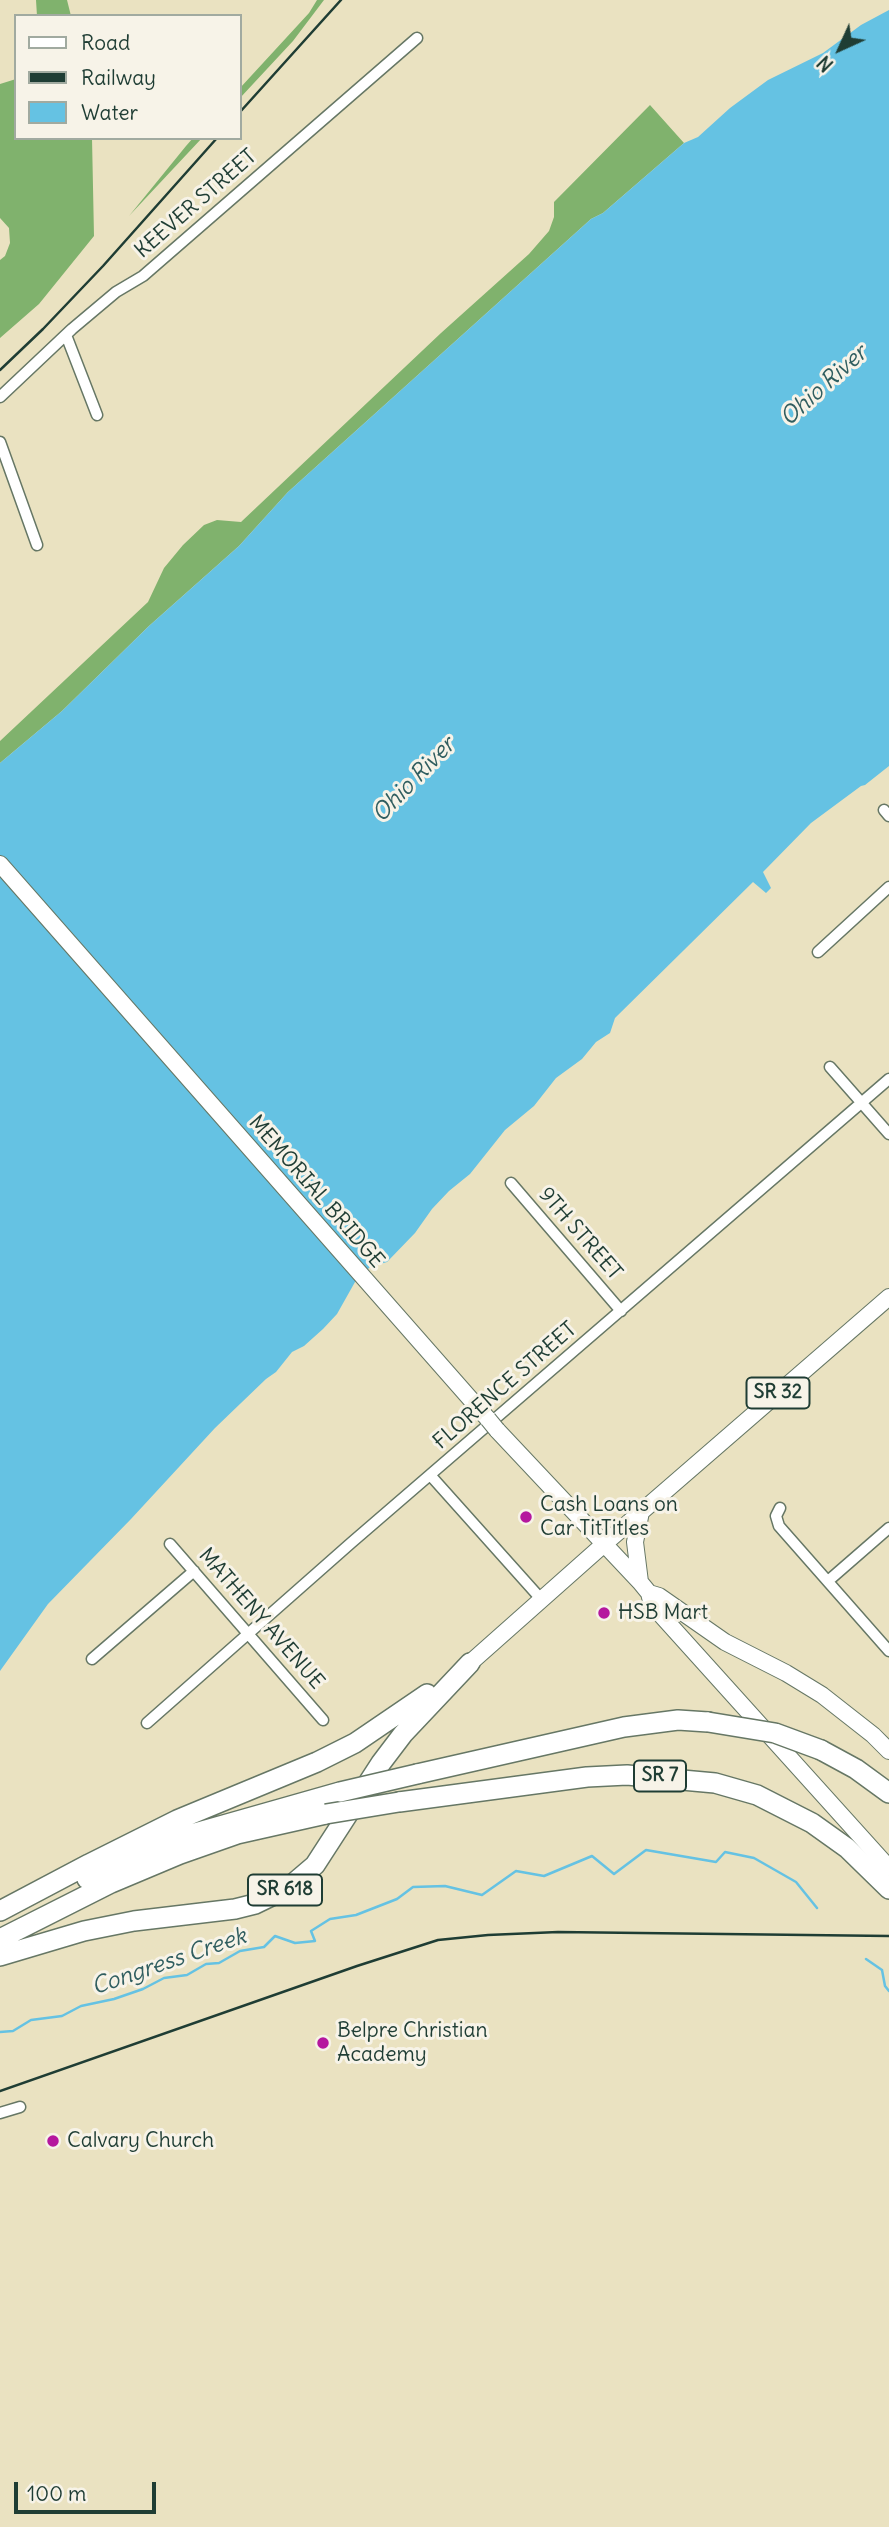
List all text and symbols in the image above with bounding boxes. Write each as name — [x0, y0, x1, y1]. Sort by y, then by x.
legend — [14, 14, 242, 140]
north arrow — [805, 14, 875, 84]
text: Road — [81, 29, 130, 56]
text: N — [812, 51, 838, 77]
text: Railway — [81, 64, 156, 91]
text: Water — [81, 99, 138, 126]
street label: KEEVER STREET — [130, 144, 262, 264]
water label: Ohio River — [775, 340, 873, 432]
water label: Ohio River — [367, 732, 461, 828]
street label: MEMORIAL BRIDGE — [243, 1111, 389, 1273]
street label: 9TH STREET — [533, 1183, 627, 1285]
street label: FLORENCE STREET — [428, 1317, 582, 1455]
road number: SR 32 — [746, 1378, 810, 1408]
place label: Cash Loans on Car TitTitles — [540, 1492, 678, 1542]
marker: Cash Loans on Car TitTitles — [518, 1509, 534, 1525]
street label: MATHENY AVENUE — [193, 1543, 329, 1695]
place label: HSB Mart — [618, 1600, 708, 1626]
marker: HSB Mart — [596, 1605, 612, 1621]
road number: SR 7 — [634, 1760, 686, 1792]
road number: SR 618 — [248, 1874, 322, 1906]
water label: Congress Creek — [88, 1923, 250, 2001]
place label: Belpre Christian Academy — [337, 2018, 488, 2068]
marker: Belpre Christian Academy — [315, 2035, 331, 2051]
place label: Calvary Church — [67, 2128, 214, 2154]
marker: Calvary Church — [45, 2133, 61, 2149]
scale bar — [18, 2468, 159, 2512]
text: 100 m — [27, 2480, 86, 2507]

